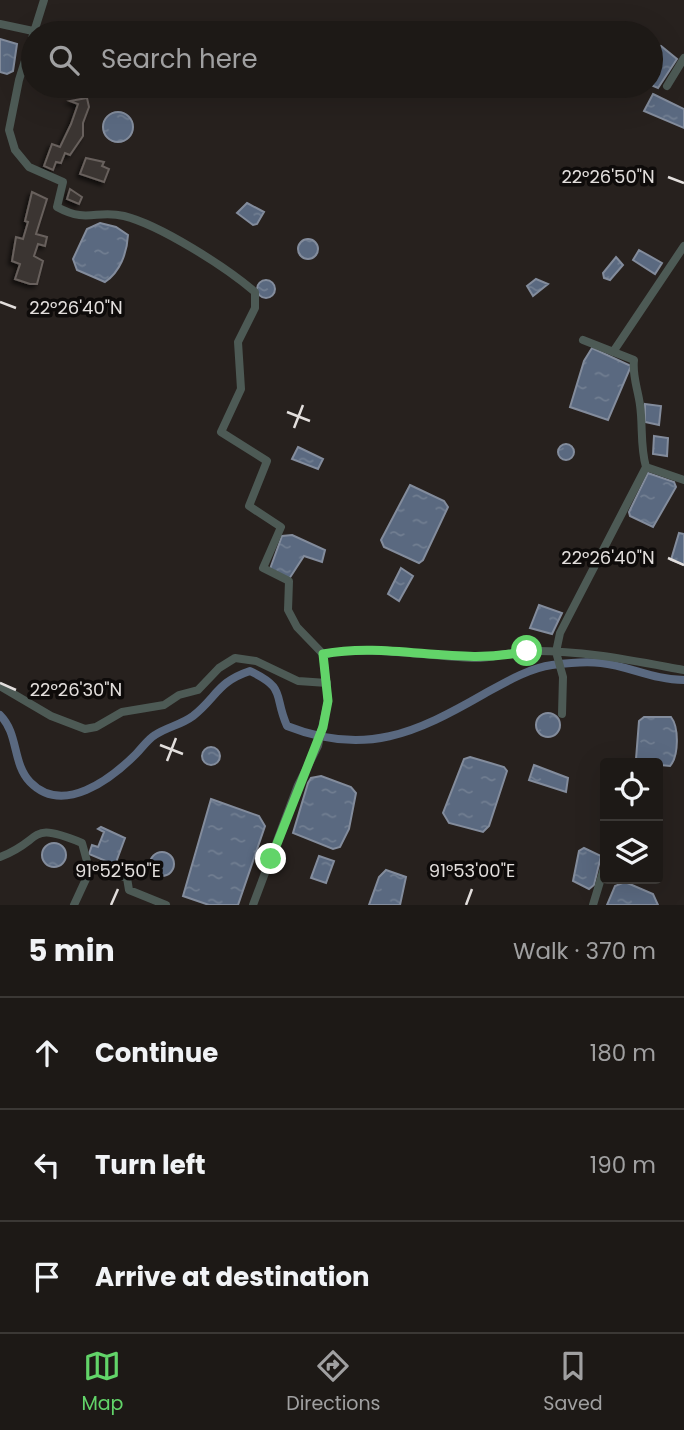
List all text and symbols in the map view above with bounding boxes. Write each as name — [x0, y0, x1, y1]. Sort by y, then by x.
search box — [21, 21, 663, 98]
icon: search — [45, 41, 83, 79]
text: Search here — [101, 41, 258, 77]
text: 22°26'50"N — [561, 164, 655, 189]
text: 22°26'40"N — [29, 295, 123, 320]
text: 22°26'40"N — [561, 545, 655, 570]
route start — [511, 635, 542, 666]
text: 22°26'30"N — [30, 677, 122, 702]
map controls — [600, 758, 663, 884]
button: locate — [600, 758, 663, 821]
button: layers — [600, 821, 663, 884]
route end — [255, 843, 286, 874]
text: 91°52'50"E — [75, 858, 161, 883]
text: 91°53'00"E — [429, 858, 515, 883]
text: 5 min — [28, 929, 115, 972]
text: Walk · 370 m — [513, 935, 656, 967]
icon: ahead — [28, 1034, 66, 1072]
text: Continue — [95, 1035, 218, 1071]
text: 180 m — [590, 1037, 656, 1069]
icon: left — [28, 1146, 66, 1184]
text: Turn left — [95, 1147, 206, 1183]
text: 190 m — [590, 1149, 656, 1181]
icon: arrive — [28, 1258, 66, 1296]
text: Arrive at destination — [95, 1259, 370, 1295]
tab: Map — [81, 1347, 123, 1418]
tab: Directions — [286, 1347, 381, 1418]
tab: Saved — [543, 1347, 603, 1418]

